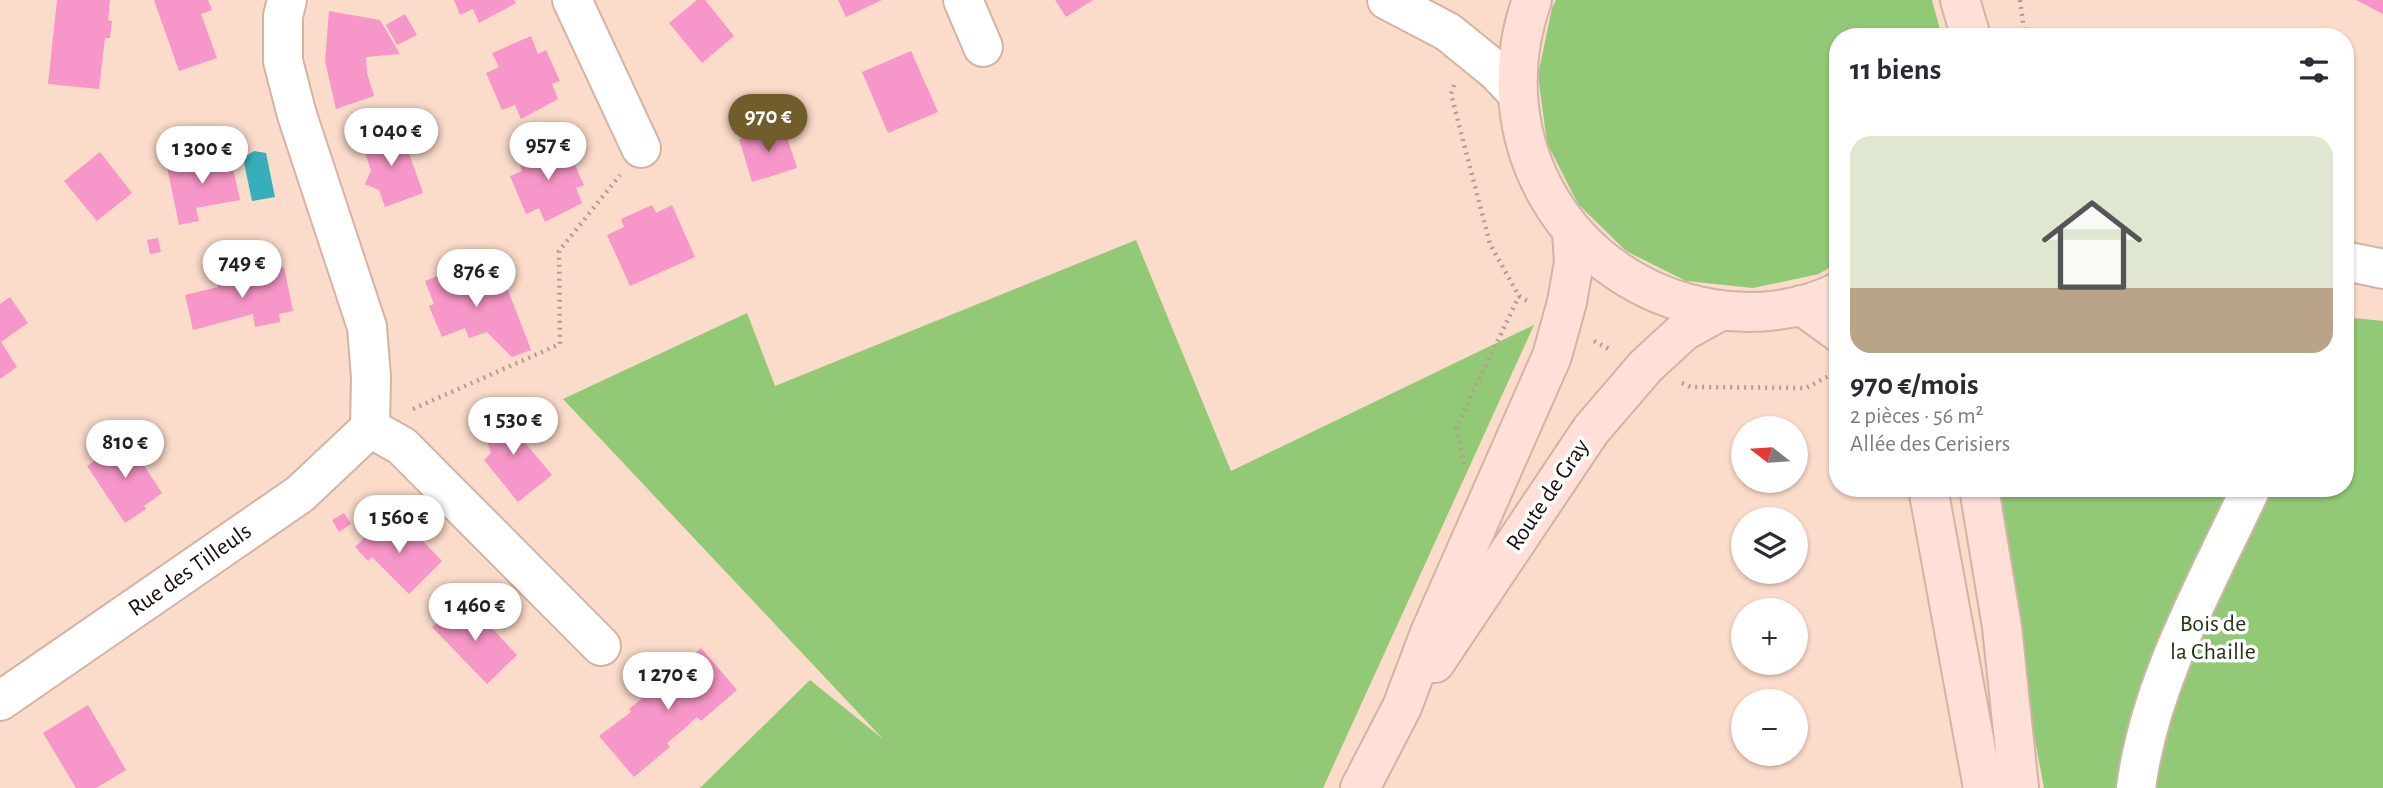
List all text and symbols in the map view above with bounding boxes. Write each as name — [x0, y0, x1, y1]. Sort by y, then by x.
icon: filters — [2295, 51, 2333, 89]
text: 11 biens — [1850, 55, 1941, 85]
pin: 970 € — [719, 94, 817, 154]
text: 970 € — [744, 105, 792, 128]
pin: 1 040 € — [326, 108, 456, 168]
text: 1 040 € — [360, 119, 422, 142]
pin: 957 € — [499, 122, 597, 182]
pin: 1 300 € — [137, 127, 267, 186]
text: 957 € — [525, 133, 571, 156]
text: 1 300 € — [172, 137, 232, 160]
icon: home — [2029, 182, 2155, 308]
pin: 749 € — [193, 240, 291, 300]
pin: 876 € — [427, 250, 525, 309]
text: 749 € — [219, 251, 265, 274]
text: 876 € — [453, 260, 499, 283]
text: 970 €/mois — [1850, 370, 1979, 400]
pin: 1 530 € — [448, 398, 578, 457]
text: 2 pièces · 56 m² — [1850, 405, 1984, 428]
text: 1 530 € — [484, 408, 542, 431]
north arrow — [1731, 416, 1808, 494]
map controls — [1731, 416, 1808, 766]
pin: 810 € — [76, 420, 174, 480]
text: 810 € — [102, 431, 148, 454]
text: Allée des Cerisiers — [1850, 433, 2010, 456]
street label: Route de Gray — [1502, 435, 1594, 555]
pin: 1 560 € — [334, 496, 464, 555]
text: 1 560 € — [370, 506, 429, 529]
button: layers — [1731, 507, 1808, 584]
street label: Rue des Tilleuls — [124, 519, 256, 621]
pin: 1 460 € — [410, 584, 540, 643]
text: 1 460 € — [445, 594, 505, 617]
button: + — [1731, 598, 1808, 675]
park label: Bois de la Chaille — [2170, 612, 2256, 664]
pin: 1 270 € — [603, 652, 733, 712]
text: 1 270 € — [639, 663, 697, 686]
button: − — [1731, 689, 1808, 766]

